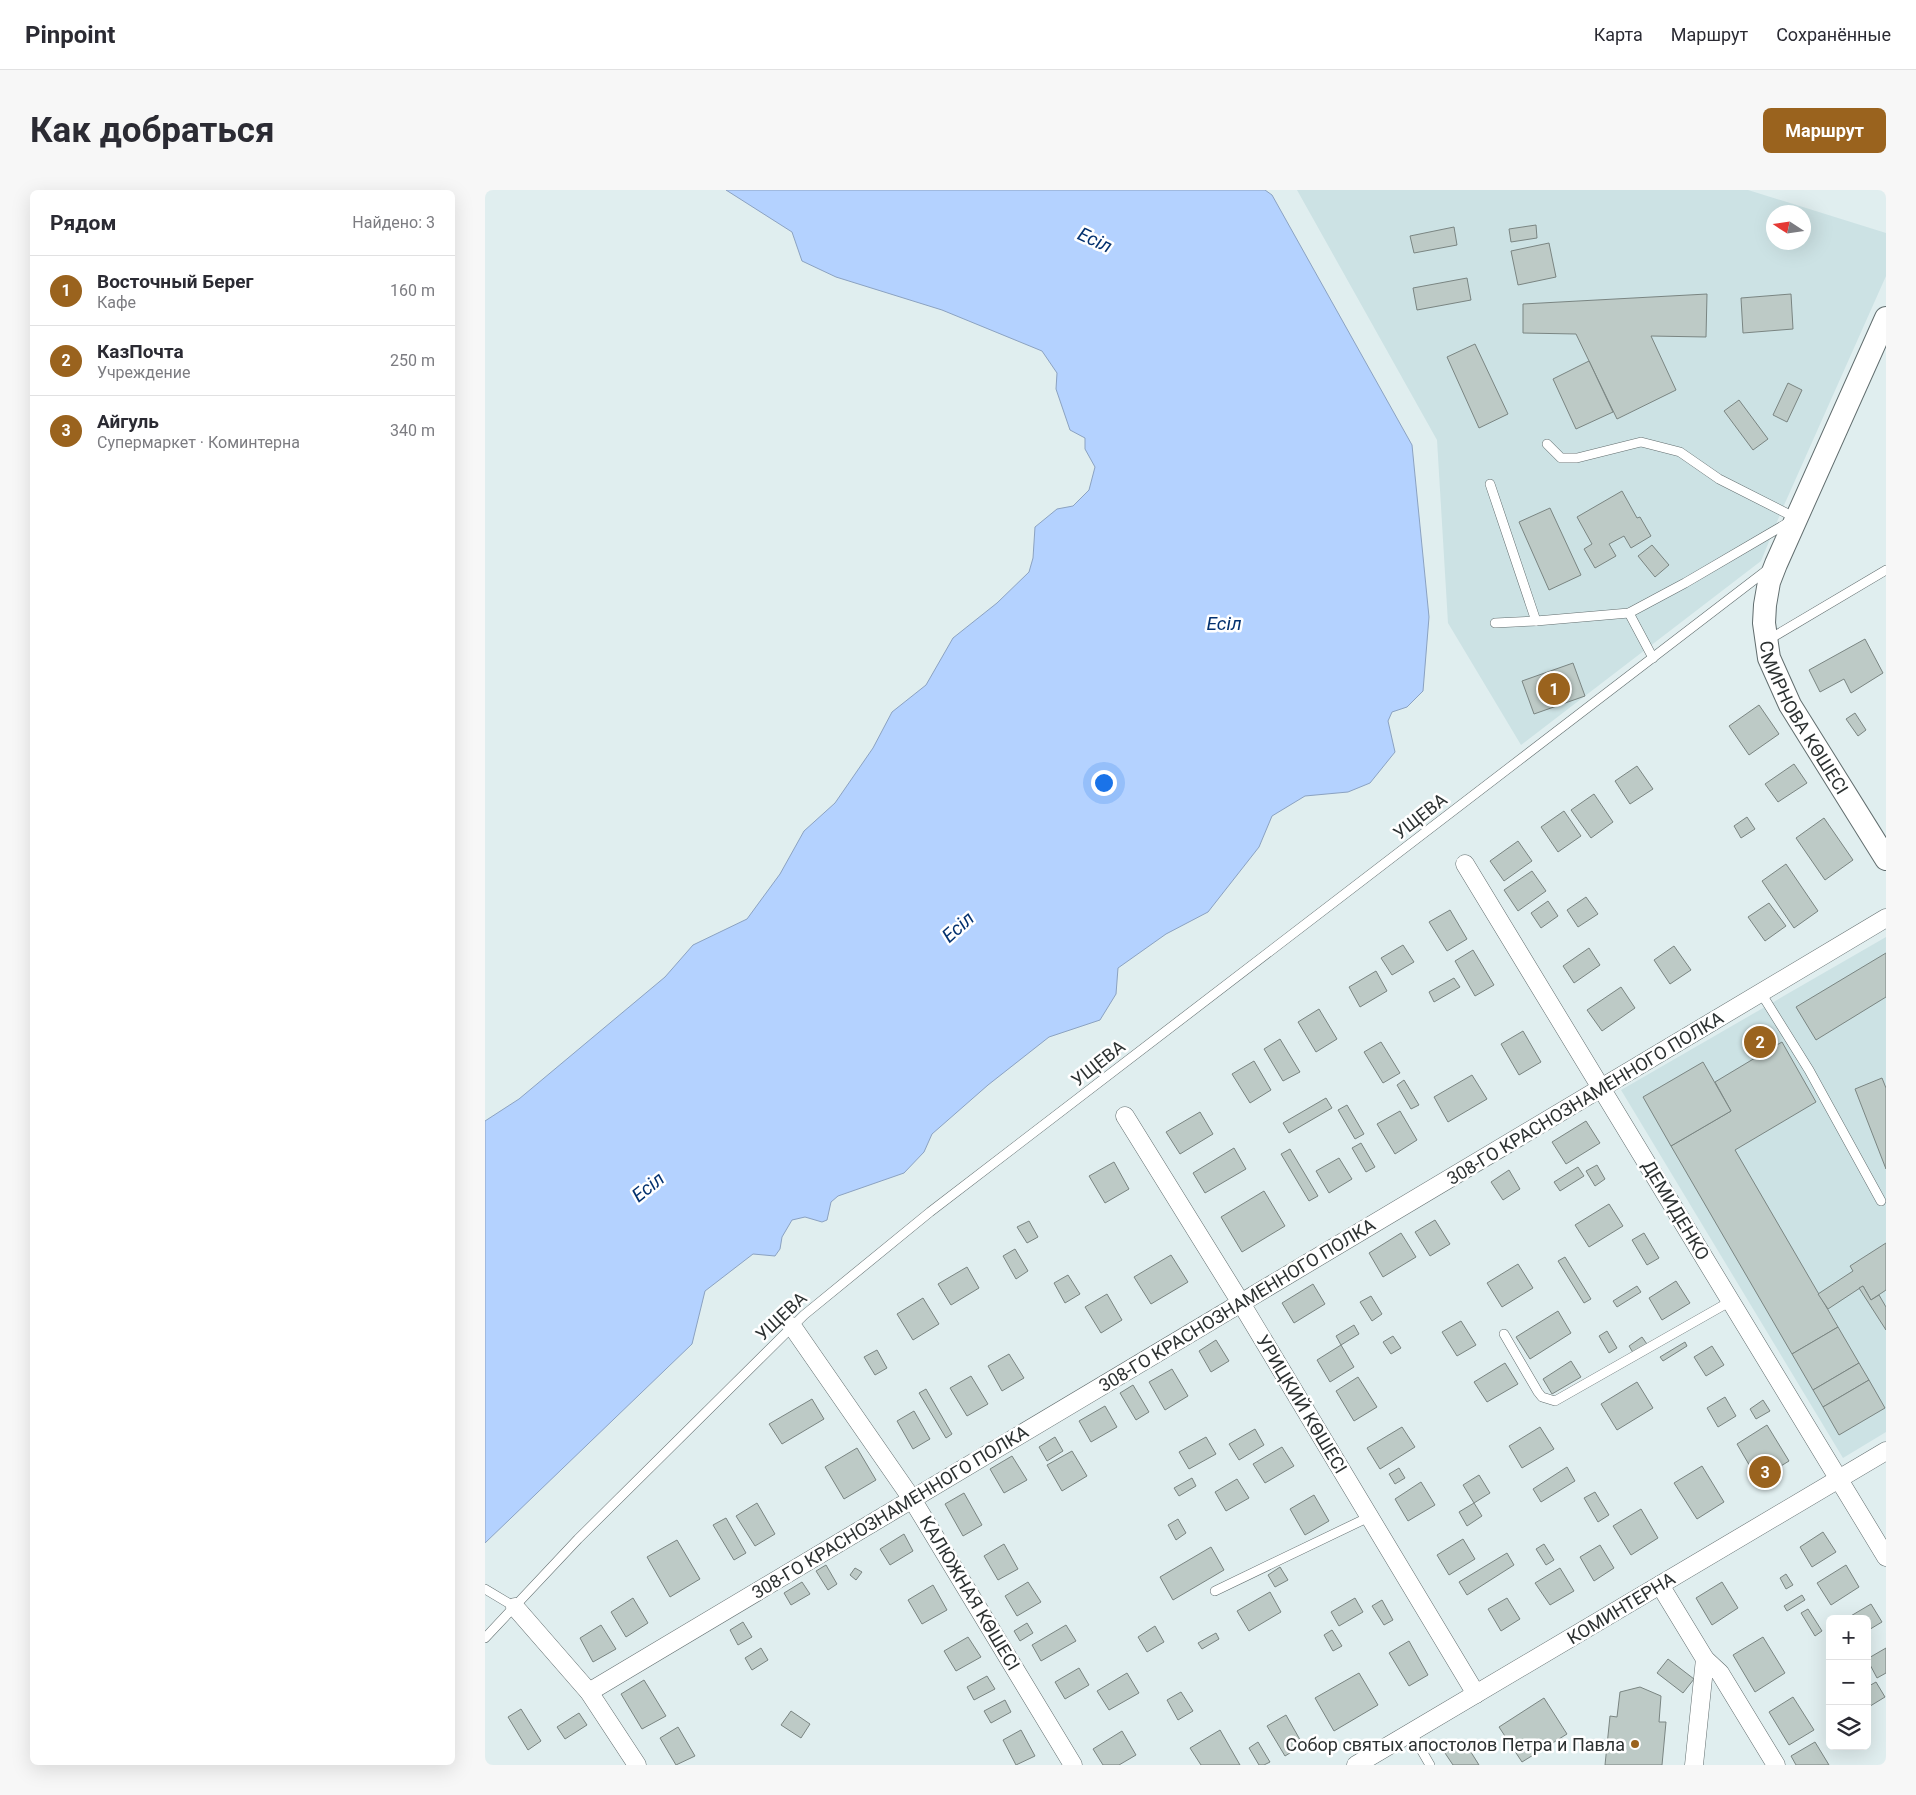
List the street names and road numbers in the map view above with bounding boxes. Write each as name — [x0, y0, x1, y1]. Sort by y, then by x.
street label: СМИРНОВА КӨШЕСІ — [1756, 639, 1853, 798]
street label: УЩЕВА — [1389, 789, 1451, 843]
street label: 308-ГО КРАСНОЗНАМЕННОГО ПОЛКА — [1443, 1007, 1727, 1189]
street label: УЩЕВА — [1067, 1036, 1129, 1090]
street label: ДЕМИДЕНКО — [1638, 1156, 1714, 1264]
street label: 308-ГО КРАСНОЗНАМЕННОГО ПОЛКА — [1095, 1214, 1379, 1396]
street label: УЩЕВА — [751, 1287, 811, 1345]
street label: УРИЦКИЙ КӨШЕСІ — [1252, 1331, 1352, 1477]
street label: 308-ГО КРАСНОЗНАМЕННОГО ПОЛКА — [748, 1421, 1032, 1603]
street label: КАЛЮЖНАЯ КӨШЕСІ — [916, 1512, 1024, 1674]
street label: КОМИНТЕРНА — [1563, 1567, 1679, 1648]

